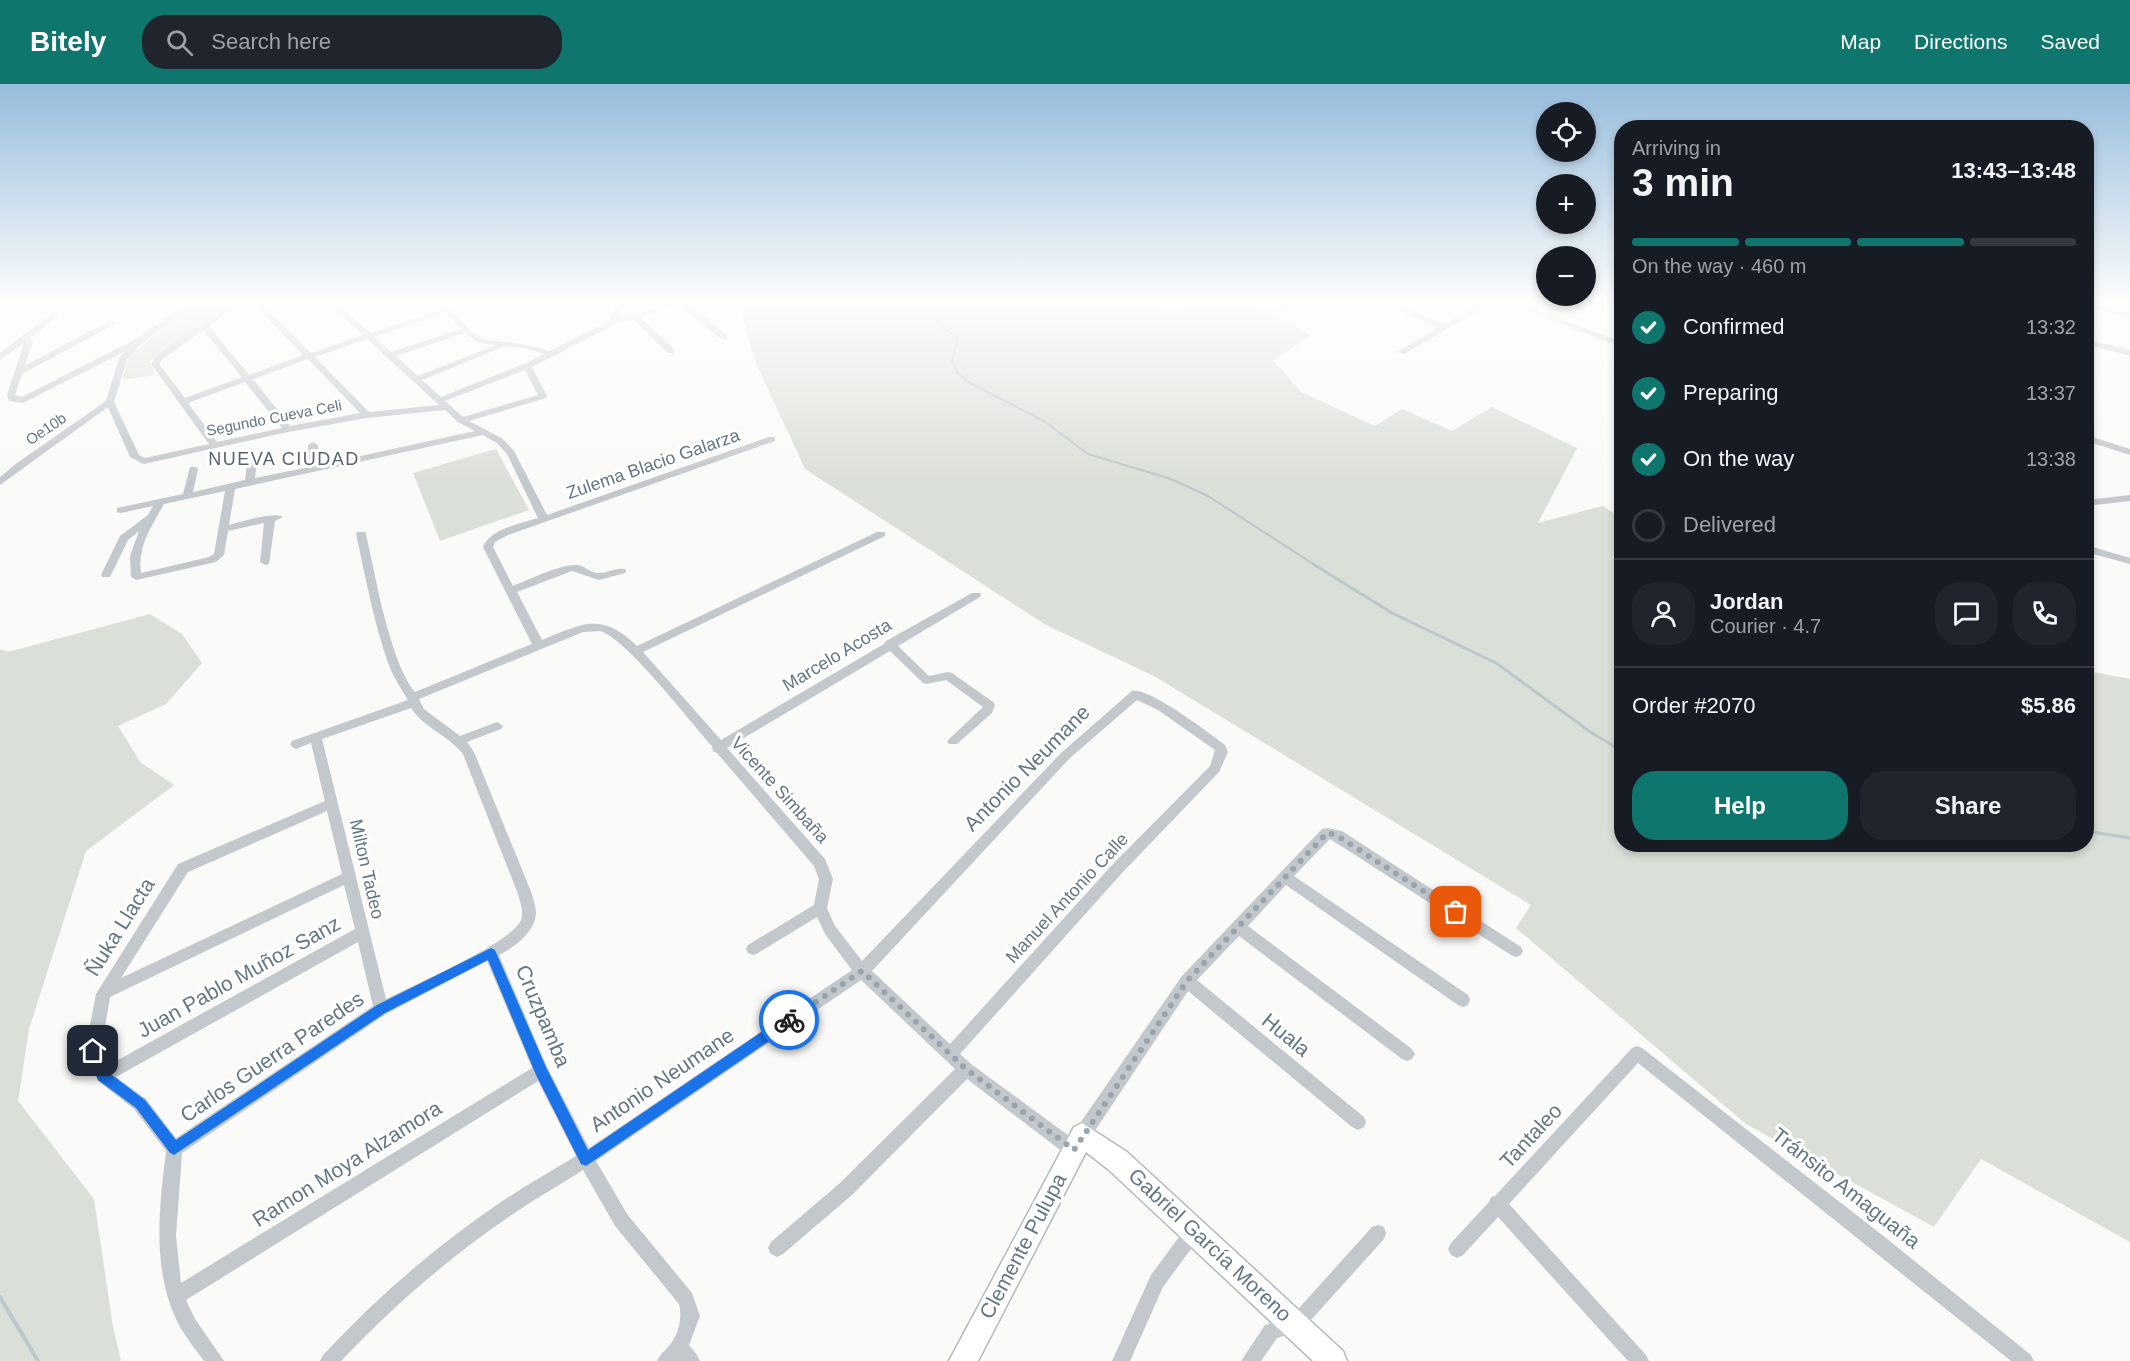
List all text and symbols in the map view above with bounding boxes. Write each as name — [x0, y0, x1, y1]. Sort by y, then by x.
search box — [142, 15, 562, 69]
text: Bitely — [30, 26, 106, 57]
icon: search — [163, 26, 196, 59]
text: Search here — [211, 29, 331, 54]
text: Map — [1840, 30, 1881, 53]
text: Directions — [1914, 30, 2007, 53]
text: Saved — [2040, 30, 2100, 53]
map controls — [1536, 102, 1596, 306]
button: locate — [1536, 102, 1596, 162]
text: Arriving in — [1632, 137, 1721, 159]
text: 13:43–13:48 — [1951, 158, 2076, 183]
text: 3 min — [1632, 161, 1734, 204]
button: + — [1536, 174, 1596, 234]
button: − — [1536, 246, 1596, 306]
text: On the way · 460 m — [1632, 255, 1807, 277]
icon: check — [1632, 311, 1665, 344]
text: Confirmed — [1683, 314, 1784, 339]
text: 13:32 — [2026, 316, 2076, 338]
icon: check — [1632, 377, 1665, 410]
text: Preparing — [1683, 380, 1778, 405]
text: 13:37 — [2026, 382, 2076, 404]
street label: Segundo Cueva Celi — [205, 396, 343, 439]
street label: Oe10b — [22, 409, 69, 448]
street label: Zulema Blacio Galarza — [564, 425, 743, 503]
icon: check — [1632, 443, 1665, 476]
text: On the way — [1683, 446, 1794, 471]
text: 13:38 — [2026, 448, 2076, 470]
district label: NUEVA CIUDAD — [208, 449, 360, 469]
text: Delivered — [1683, 512, 1776, 537]
button: person — [1632, 582, 1695, 645]
button: chat — [1935, 582, 1998, 645]
button: phone — [2013, 582, 2076, 645]
text: Jordan — [1710, 589, 1783, 614]
street label: Marcelo Acosta — [779, 614, 896, 695]
text: Courier · 4.7 — [1710, 615, 1821, 637]
text: Order #2070 — [1632, 693, 1756, 718]
text: $5.86 — [2021, 693, 2076, 718]
street label: Antonio Neumane — [959, 700, 1094, 835]
street label: Vicente Simbaña — [727, 733, 834, 848]
button: Help — [1632, 771, 1848, 840]
button: Share — [1860, 771, 2076, 840]
street label: Milton Tadeo — [346, 817, 388, 921]
street label: Manuel Antonio Calle — [1002, 829, 1132, 967]
street label: Ñuka Llacta — [80, 873, 159, 980]
pin — [1430, 886, 1481, 937]
icon: bag — [1439, 895, 1472, 928]
street label: Juan Pablo Muñoz Sanz — [134, 911, 344, 1042]
street label: Cruzpamba — [512, 961, 575, 1071]
street label: Carlos Guerra Paredes — [176, 987, 368, 1126]
courier — [759, 990, 819, 1050]
icon: bike — [773, 1004, 806, 1037]
street label: Huala — [1258, 1008, 1315, 1061]
street label: Antonio Neumane — [586, 1023, 738, 1136]
pin — [67, 1025, 118, 1076]
icon: home — [76, 1034, 109, 1067]
street label: Ramon Moya Alzamora — [248, 1096, 446, 1231]
street label: Tantaleo — [1495, 1099, 1566, 1173]
street label: Tránsito Amaguaña — [1768, 1123, 1925, 1253]
street label: Gabriel García Moreno — [1124, 1163, 1296, 1326]
street label: Clemente Pulupa — [975, 1169, 1071, 1322]

